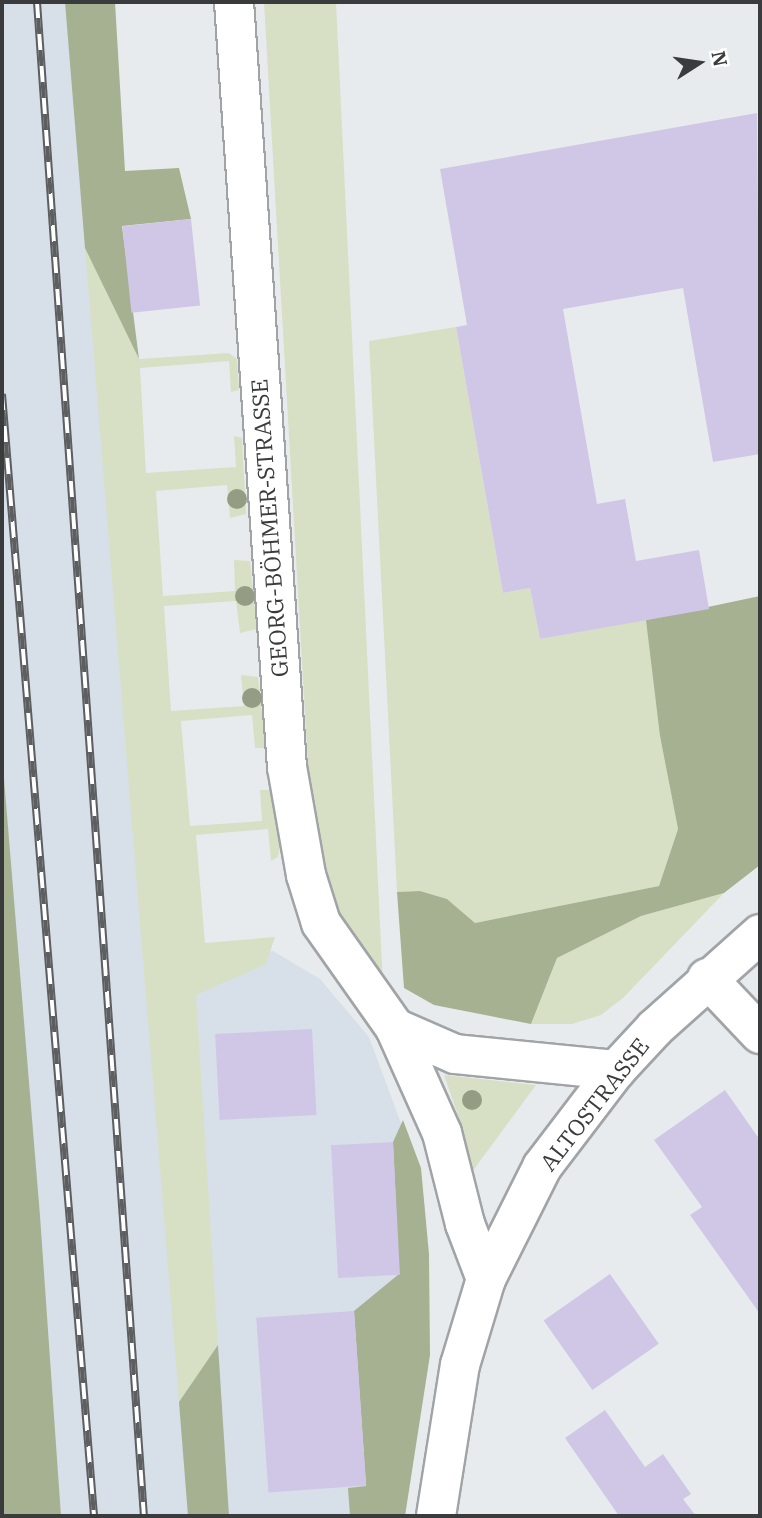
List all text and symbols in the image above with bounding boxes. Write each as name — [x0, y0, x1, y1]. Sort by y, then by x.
north arrow — [664, 28, 734, 98]
text: N — [706, 49, 733, 68]
street label: GEORG-BÖHMER-STRASSE — [245, 378, 293, 678]
street label: ALTOSTRASSE — [534, 1032, 654, 1176]

